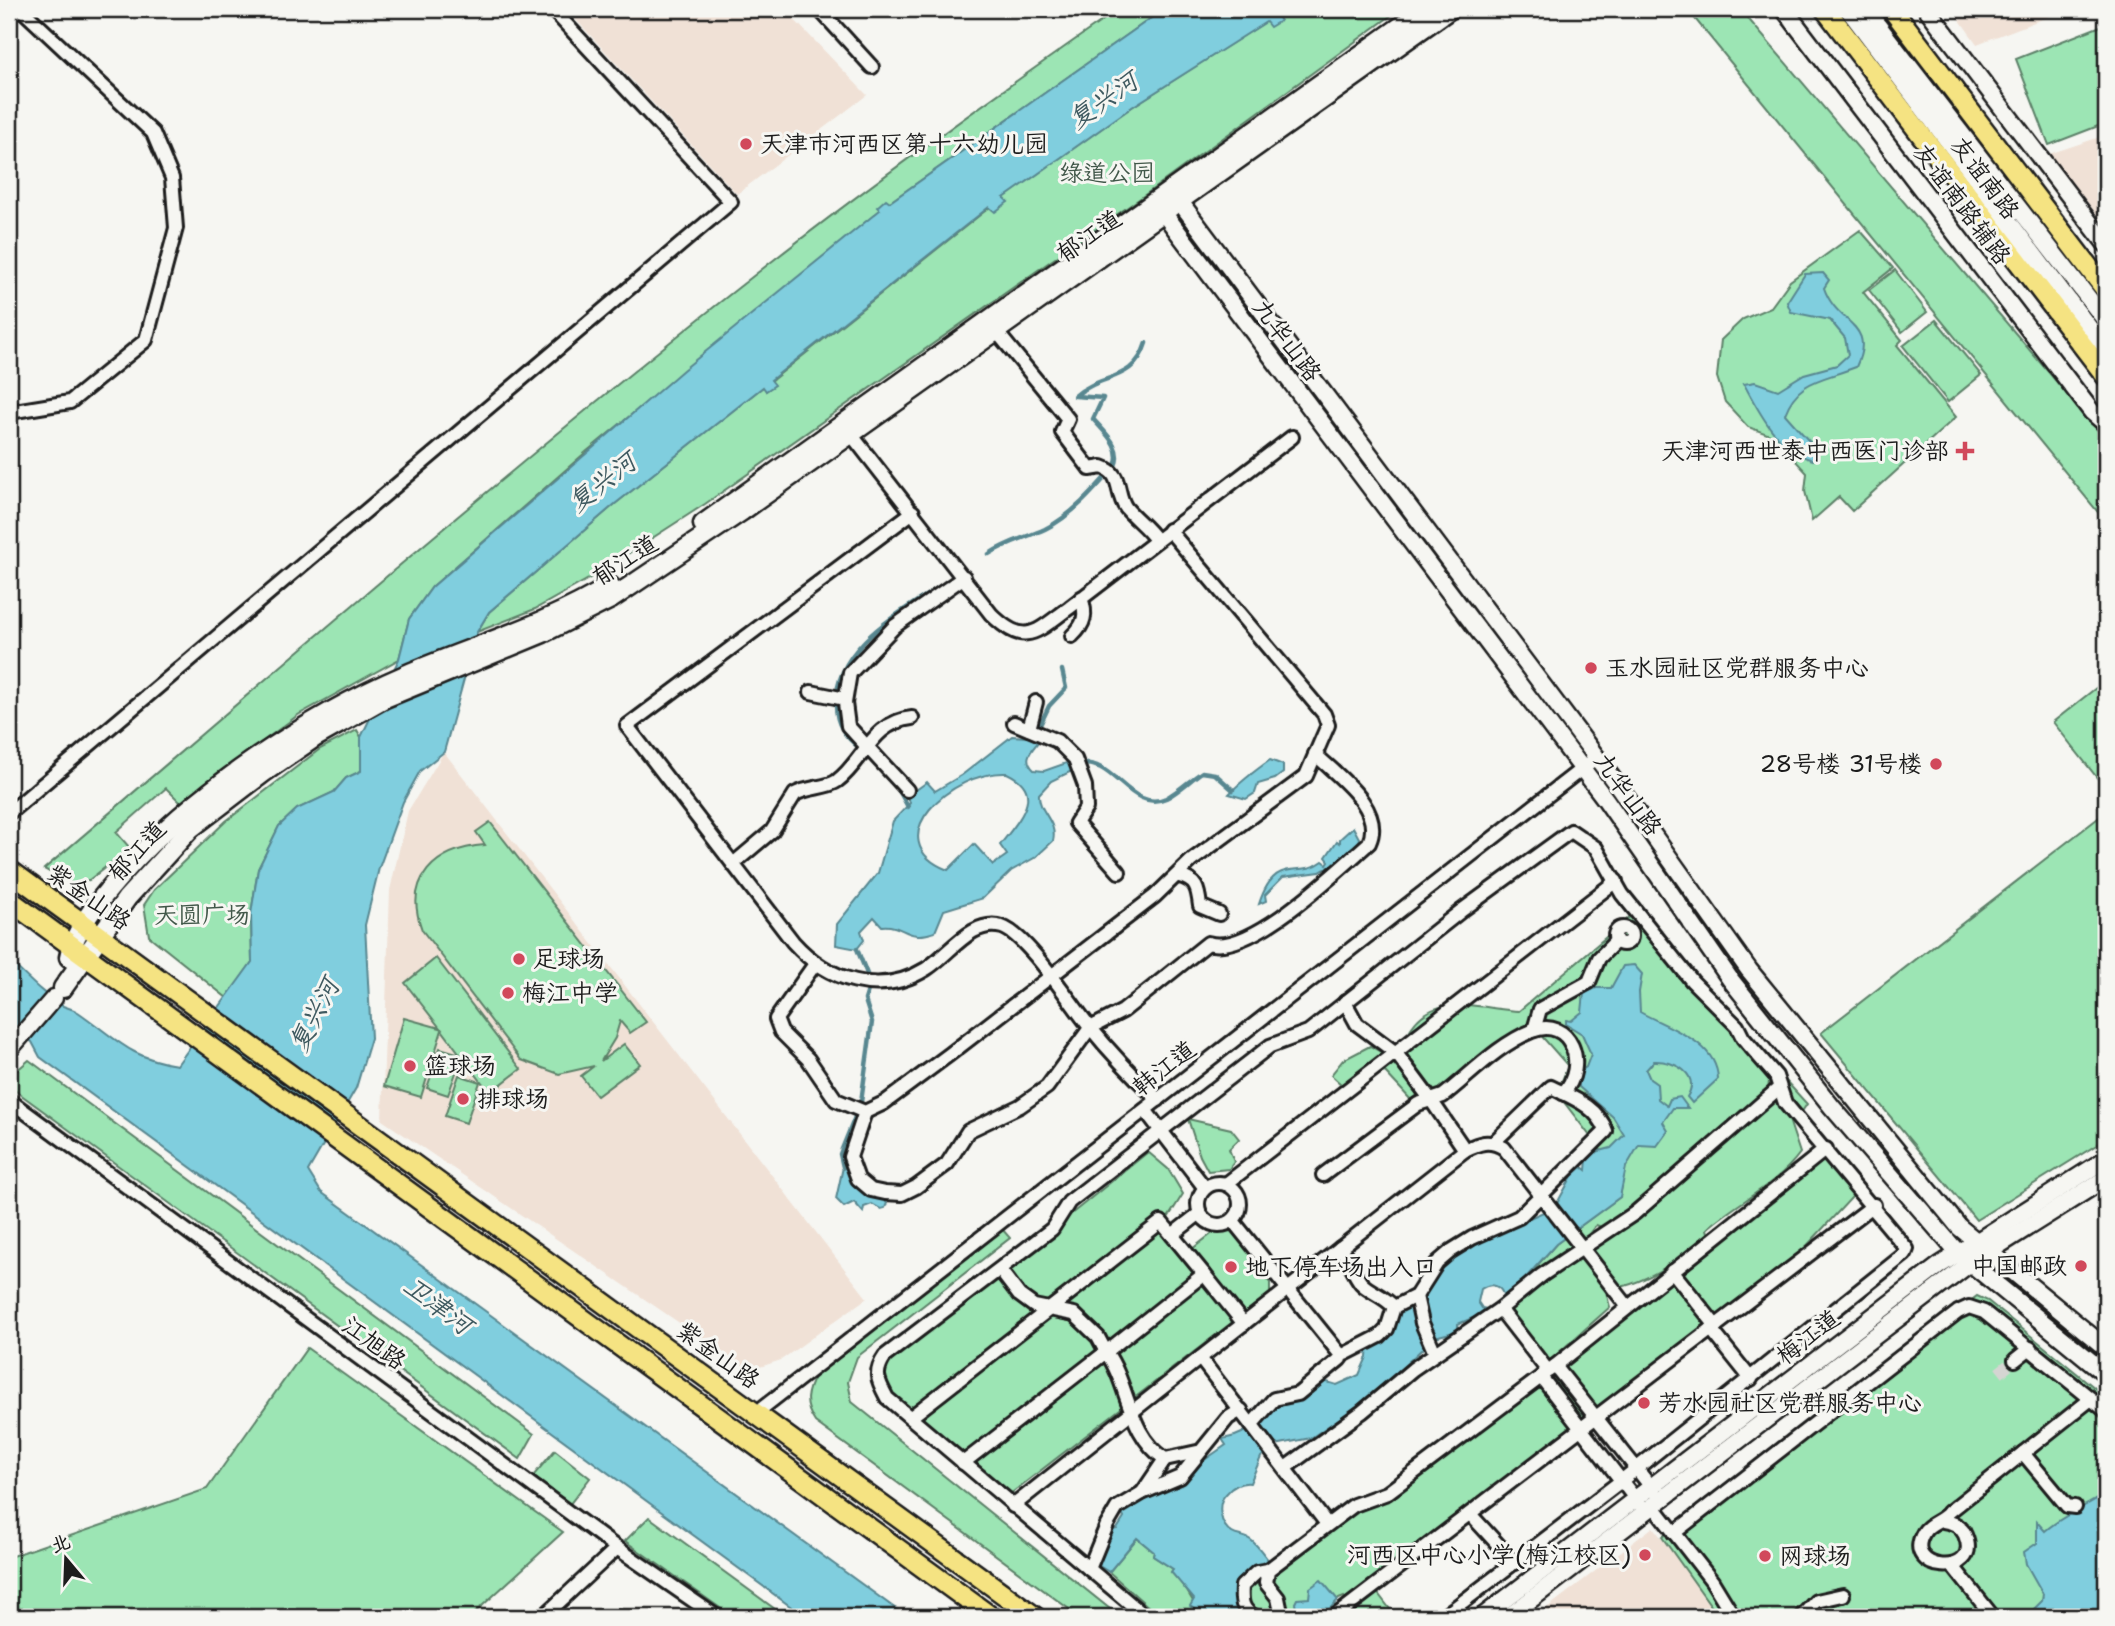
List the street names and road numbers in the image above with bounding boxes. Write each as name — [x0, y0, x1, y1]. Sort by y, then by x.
street label: 友谊南路 — [1943, 130, 2027, 226]
street label: 友谊南路辅路 — [1906, 137, 2018, 271]
street label: 郁江道 — [1050, 202, 1128, 270]
street label: 九华山路 — [1245, 292, 1329, 388]
street label: 郁江道 — [586, 527, 664, 593]
street label: 九华山路 — [1587, 746, 1669, 842]
street label: 郁江道 — [101, 814, 173, 888]
street label: 紫金山路 — [41, 856, 137, 938]
street label: 韩江道 — [1126, 1033, 1202, 1103]
street label: 梅江道 — [1770, 1302, 1846, 1372]
street label: 江旭路 — [335, 1309, 413, 1377]
street label: 紫金山路 — [670, 1314, 766, 1396]

